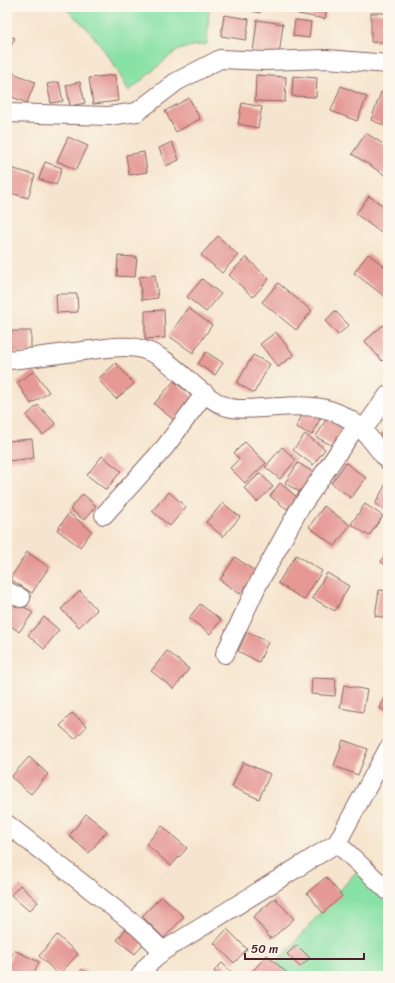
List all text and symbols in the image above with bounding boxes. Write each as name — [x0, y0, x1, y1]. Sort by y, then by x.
scale bar — [245, 935, 364, 961]
text: 50 m — [251, 938, 278, 960]

